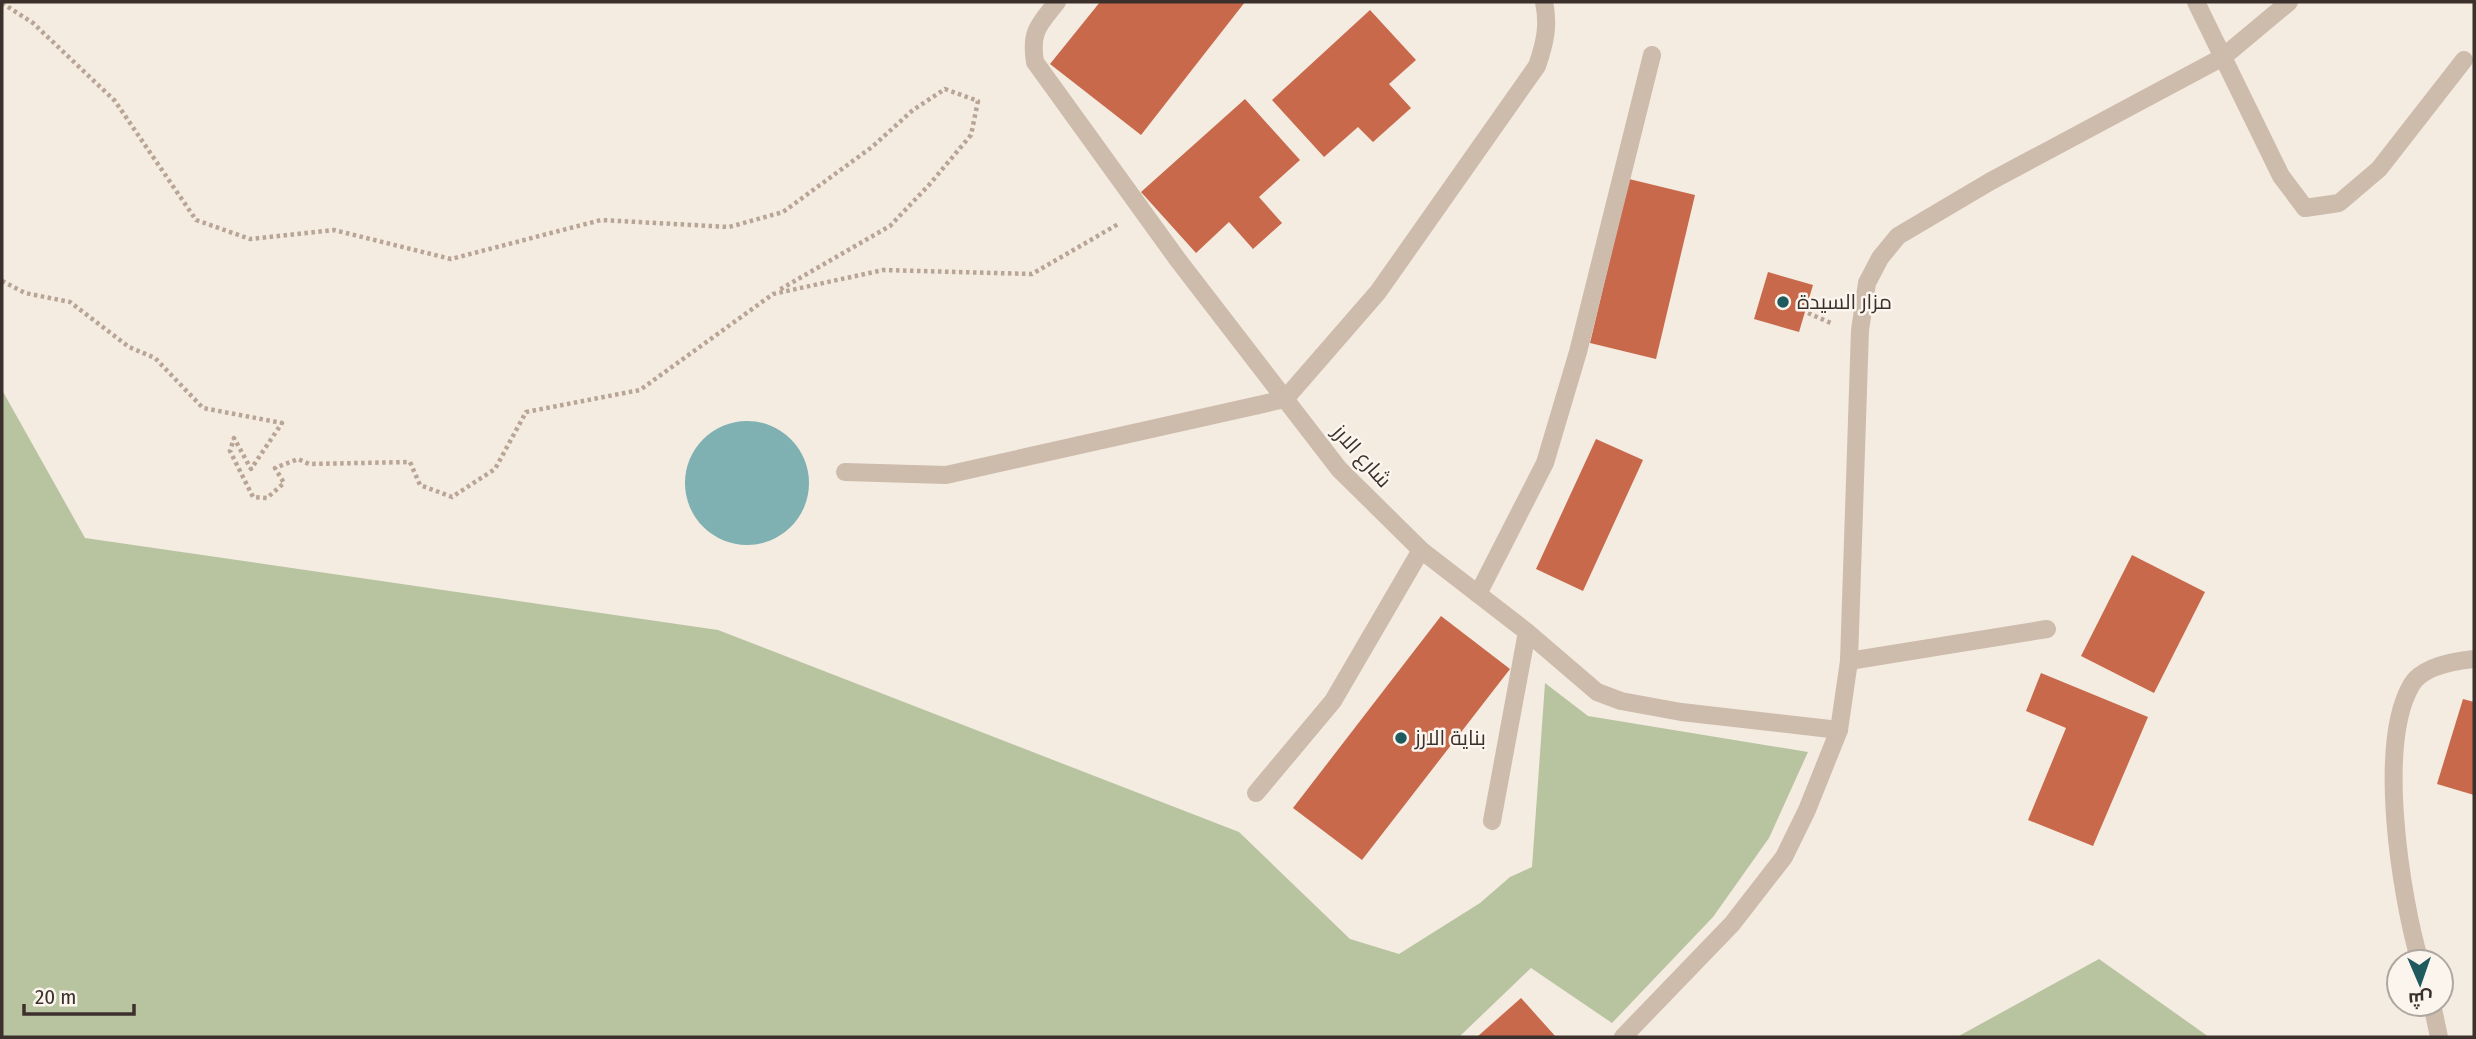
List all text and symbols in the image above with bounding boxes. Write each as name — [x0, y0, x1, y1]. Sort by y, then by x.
place label: مزار السيدة — [1797, 289, 1892, 315]
marker: مزار السيدة — [1775, 294, 1791, 310]
street label: شارع الارز — [1326, 418, 1397, 494]
place label: بناية الارز — [1414, 725, 1486, 751]
marker: بناية الارز — [1393, 730, 1409, 746]
north arrow — [2385, 948, 2455, 1018]
scale bar — [24, 972, 135, 1016]
text: 20 m — [35, 984, 76, 1010]
text: ش — [2408, 988, 2433, 1011]

